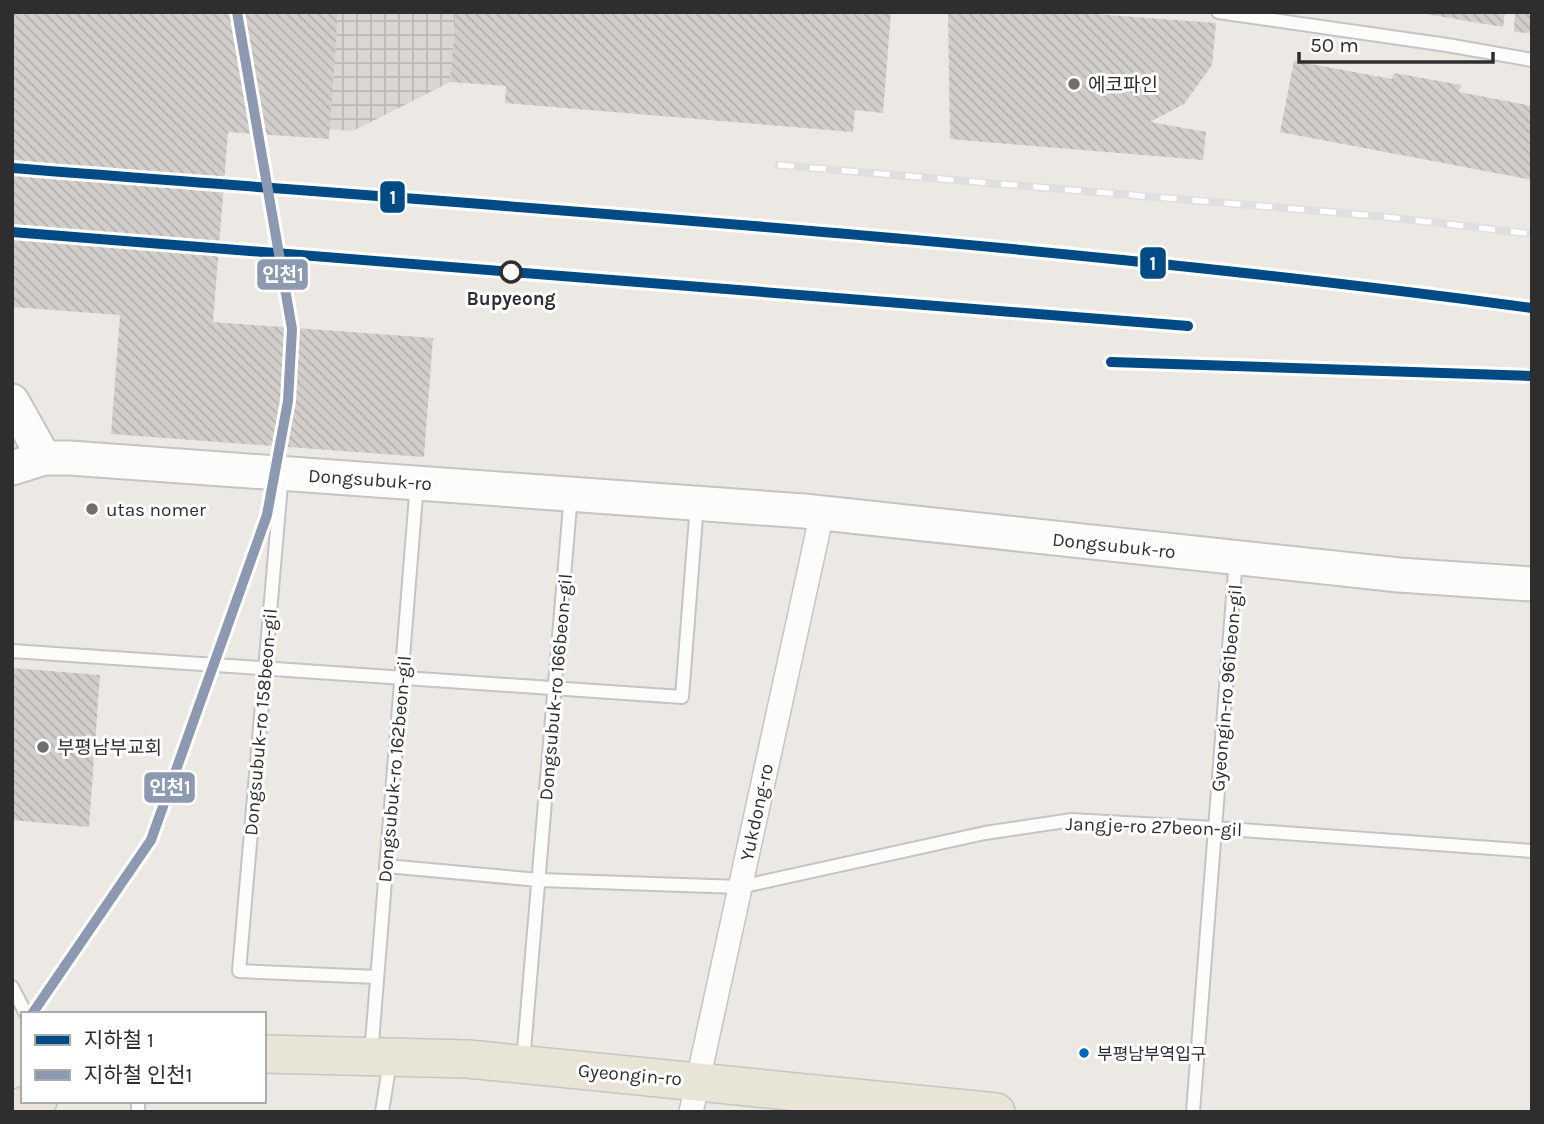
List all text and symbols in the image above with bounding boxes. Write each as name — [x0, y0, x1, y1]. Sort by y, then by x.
scale bar — [1299, 21, 1493, 65]
text: 50 m — [1310, 33, 1359, 57]
place label: 에코파인 — [1088, 74, 1158, 96]
marker: 에코파인 — [1066, 76, 1082, 92]
line badge: 1 — [379, 180, 406, 214]
text: 1 — [390, 187, 396, 209]
line badge: 1 — [1139, 246, 1167, 280]
text: 1 — [1150, 253, 1156, 275]
line badge: 인천1 — [256, 258, 309, 291]
marker: Bupyeong — [500, 261, 522, 283]
text: 인천1 — [262, 264, 304, 286]
place label: Bupyeong — [466, 288, 556, 310]
street label: Dongsubuk-ro — [307, 465, 433, 495]
place label: utas nomer — [106, 499, 206, 521]
marker: utas nomer — [84, 501, 100, 517]
street label: Dongsubuk-ro — [1051, 529, 1177, 563]
street label: Dongsubuk-ro 166beon-gil — [535, 573, 577, 801]
street label: Gyeongin-ro 961beon-gil — [1207, 583, 1247, 793]
street label: Dongsubuk-ro 158beon-gil — [240, 607, 282, 837]
street label: Dongsubuk-ro 162beon-gil — [374, 655, 416, 884]
place label: 부평남부교회 — [57, 737, 162, 759]
marker: 부평남부교회 — [35, 739, 51, 755]
street label: Yukdong-ro — [736, 761, 778, 863]
line badge: 인천1 — [143, 771, 196, 804]
text: 인천1 — [149, 777, 191, 799]
street label: Jangje-ro 27beon-gil — [1065, 813, 1243, 841]
legend — [21, 1012, 266, 1103]
text: 지하철 1 — [84, 1028, 154, 1052]
place label: 부평남부역입구 — [1097, 1044, 1206, 1064]
marker: 부평남부역입구 — [1077, 1046, 1091, 1060]
street label: Gyeongin-ro — [577, 1059, 683, 1091]
text: 지하철 인천1 — [84, 1063, 193, 1087]

